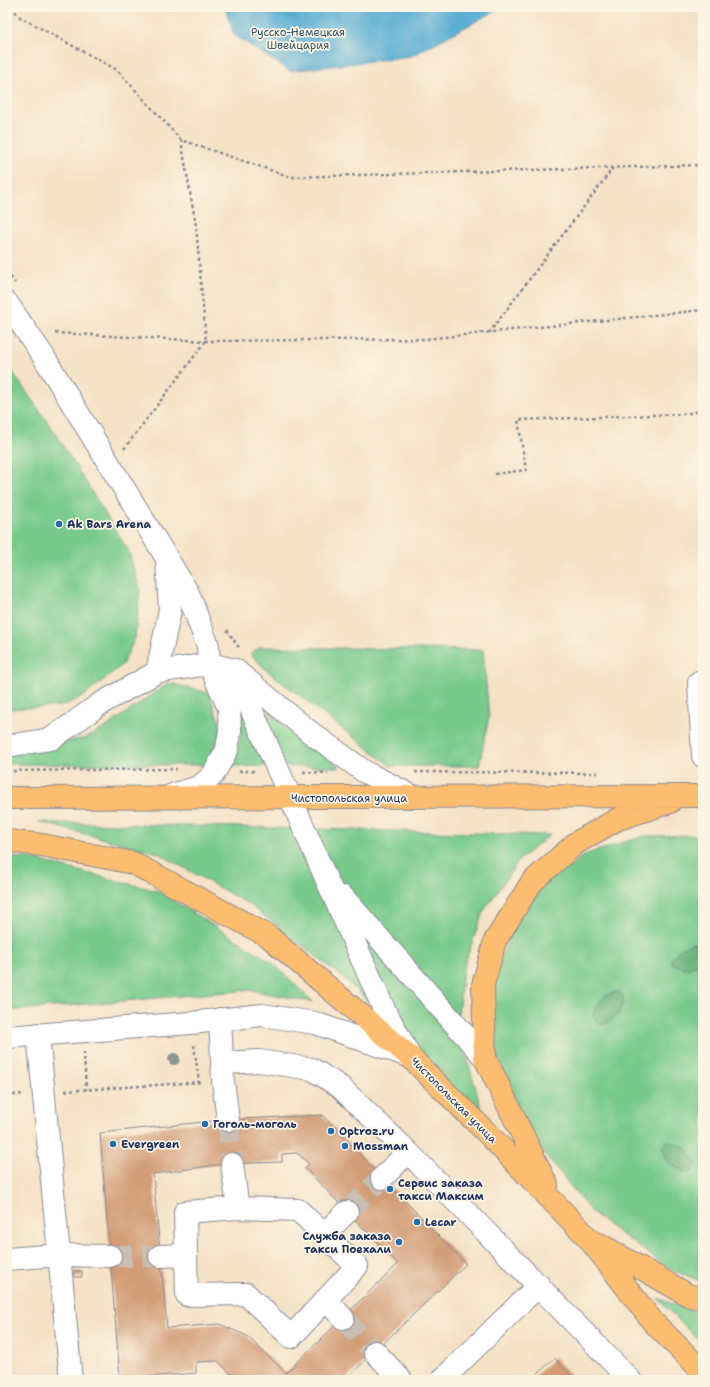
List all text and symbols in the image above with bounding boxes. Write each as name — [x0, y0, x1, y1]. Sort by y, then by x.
park label: Русско-Немецкая Швейцария — [251, 25, 345, 53]
place label: Ak Bars Arena — [67, 517, 151, 532]
marker: Ak Bars Arena — [54, 519, 64, 529]
street label: Чистопольская улица — [291, 791, 407, 806]
street label: Чистопольская улица — [407, 1054, 500, 1147]
place label: Гоголь-моголь — [213, 1117, 297, 1132]
marker: Гоголь-моголь — [200, 1119, 210, 1129]
place label: Optroz.ru — [339, 1124, 394, 1139]
marker: Optroz.ru — [326, 1126, 336, 1136]
place label: Evergreen — [121, 1137, 180, 1152]
marker: Evergreen — [108, 1139, 118, 1149]
place label: Mossman — [353, 1139, 409, 1154]
marker: Mossman — [340, 1141, 350, 1151]
place label: Сервис заказа такси Максим — [398, 1176, 484, 1204]
marker: Сервис заказа такси Максим — [385, 1184, 395, 1194]
place label: Lecar — [425, 1215, 457, 1230]
marker: Lecar — [412, 1217, 422, 1227]
place label: Служба заказа такси Поехали — [302, 1229, 391, 1257]
marker: Служба заказа такси Поехали — [394, 1237, 404, 1247]

